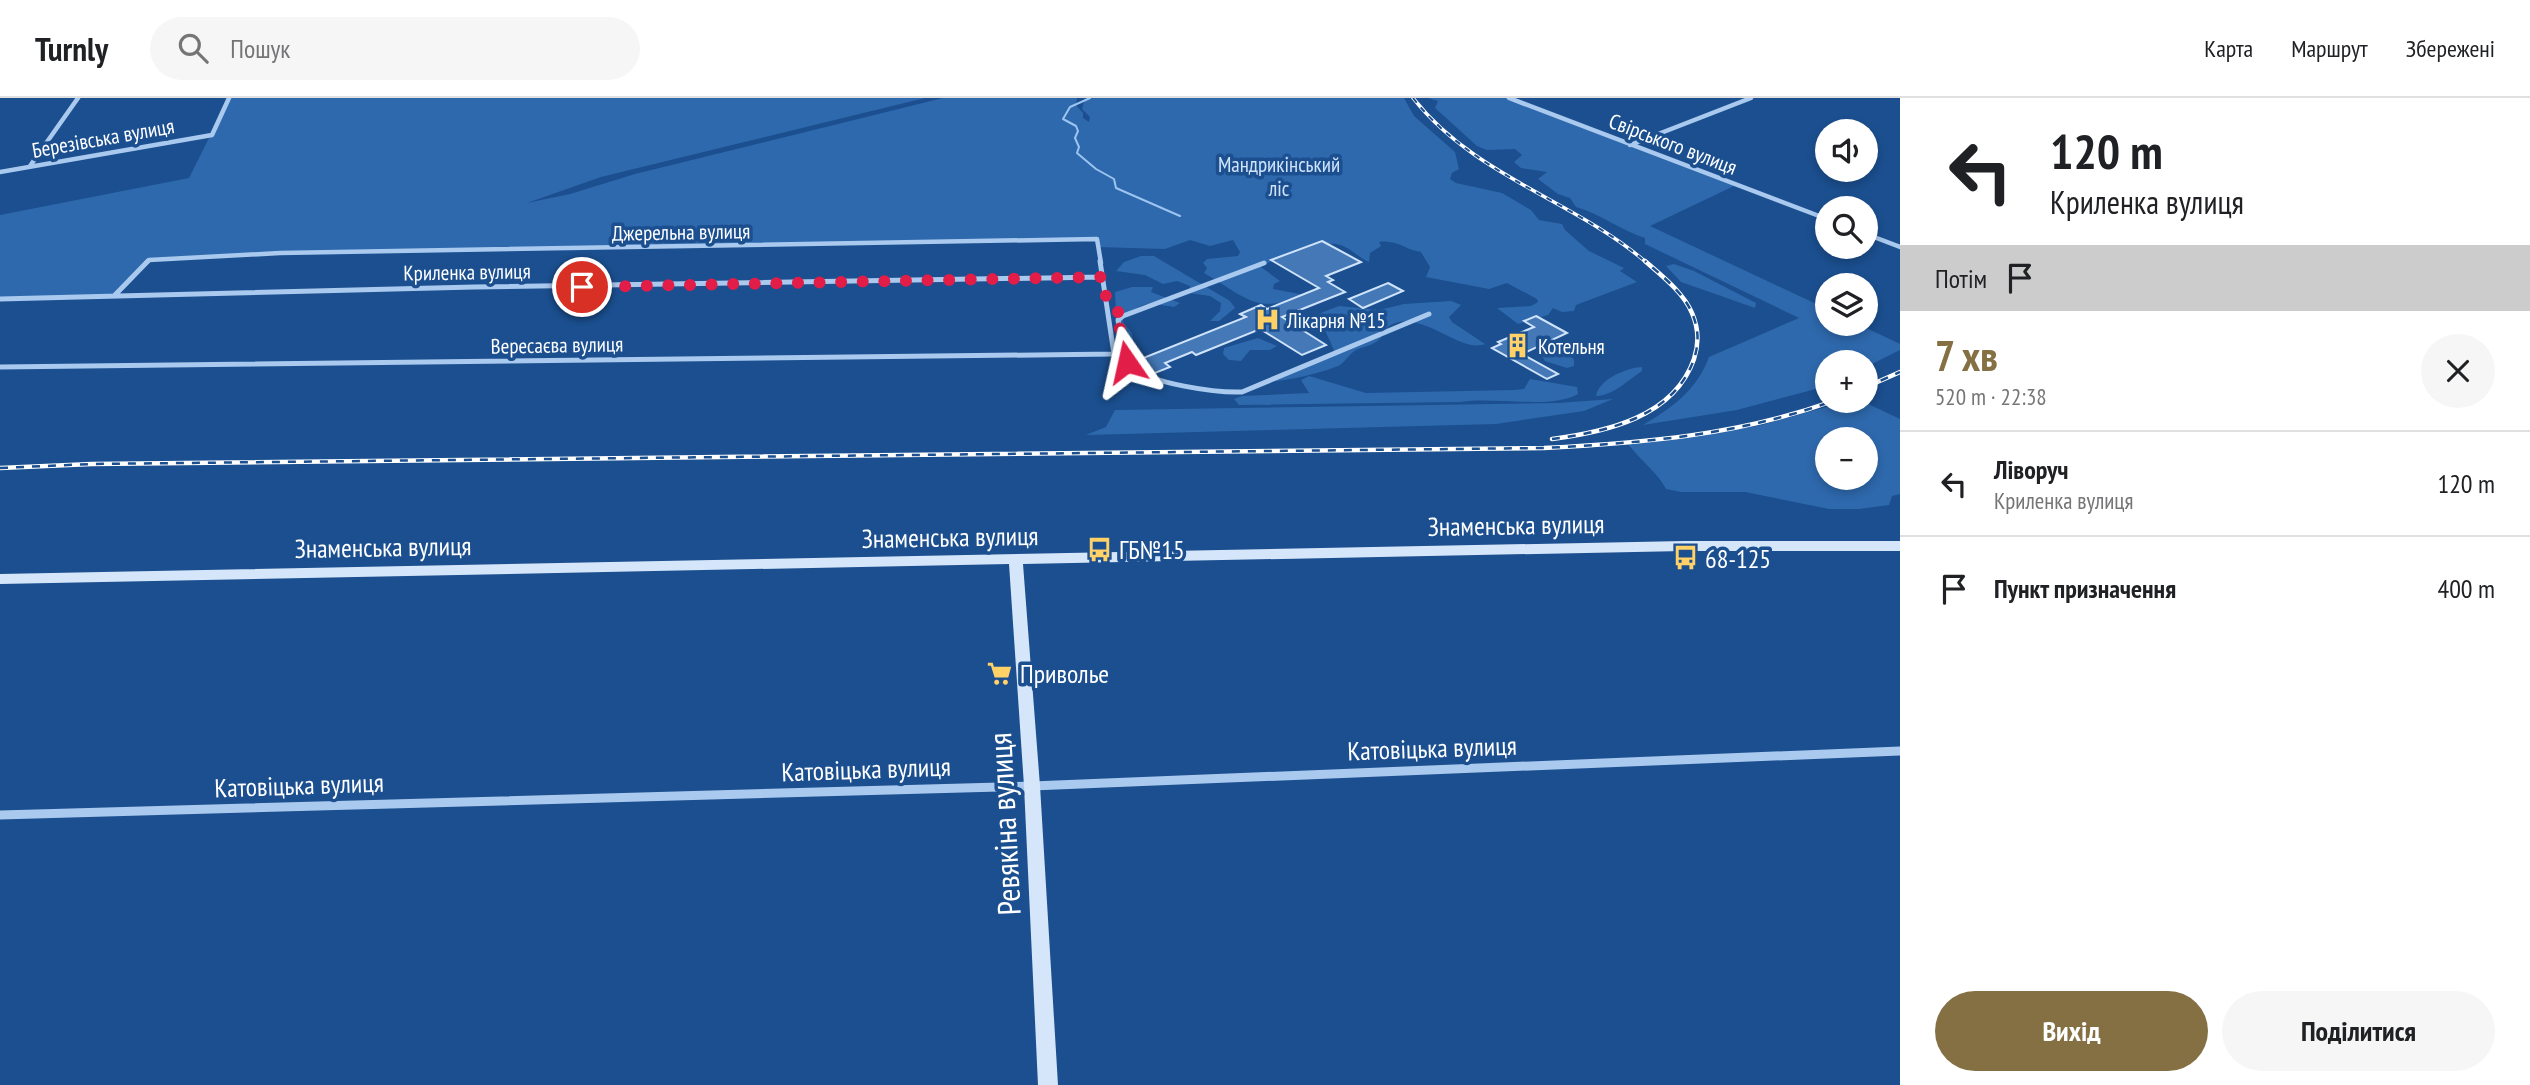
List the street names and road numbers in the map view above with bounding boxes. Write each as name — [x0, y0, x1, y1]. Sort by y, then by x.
street label: Свірського вулиця — [1605, 107, 1741, 181]
street label: Березівська вулиця — [30, 112, 176, 164]
street label: Джерельна вулиця — [612, 217, 750, 247]
street label: Криленка вулиця — [403, 257, 531, 287]
street label: Вересаєва вулиця — [490, 330, 624, 360]
street label: Знаменська вулиця — [1427, 507, 1605, 543]
street label: Знаменська вулиця — [861, 519, 1039, 555]
street label: Знаменська вулиця — [294, 529, 472, 565]
street label: Катовіцька вулиця — [1347, 729, 1517, 767]
street label: Ревякіна вулиця — [978, 732, 1030, 916]
street label: Катовіцька вулиця — [781, 750, 951, 788]
street label: Катовіцька вулиця — [214, 766, 384, 804]

